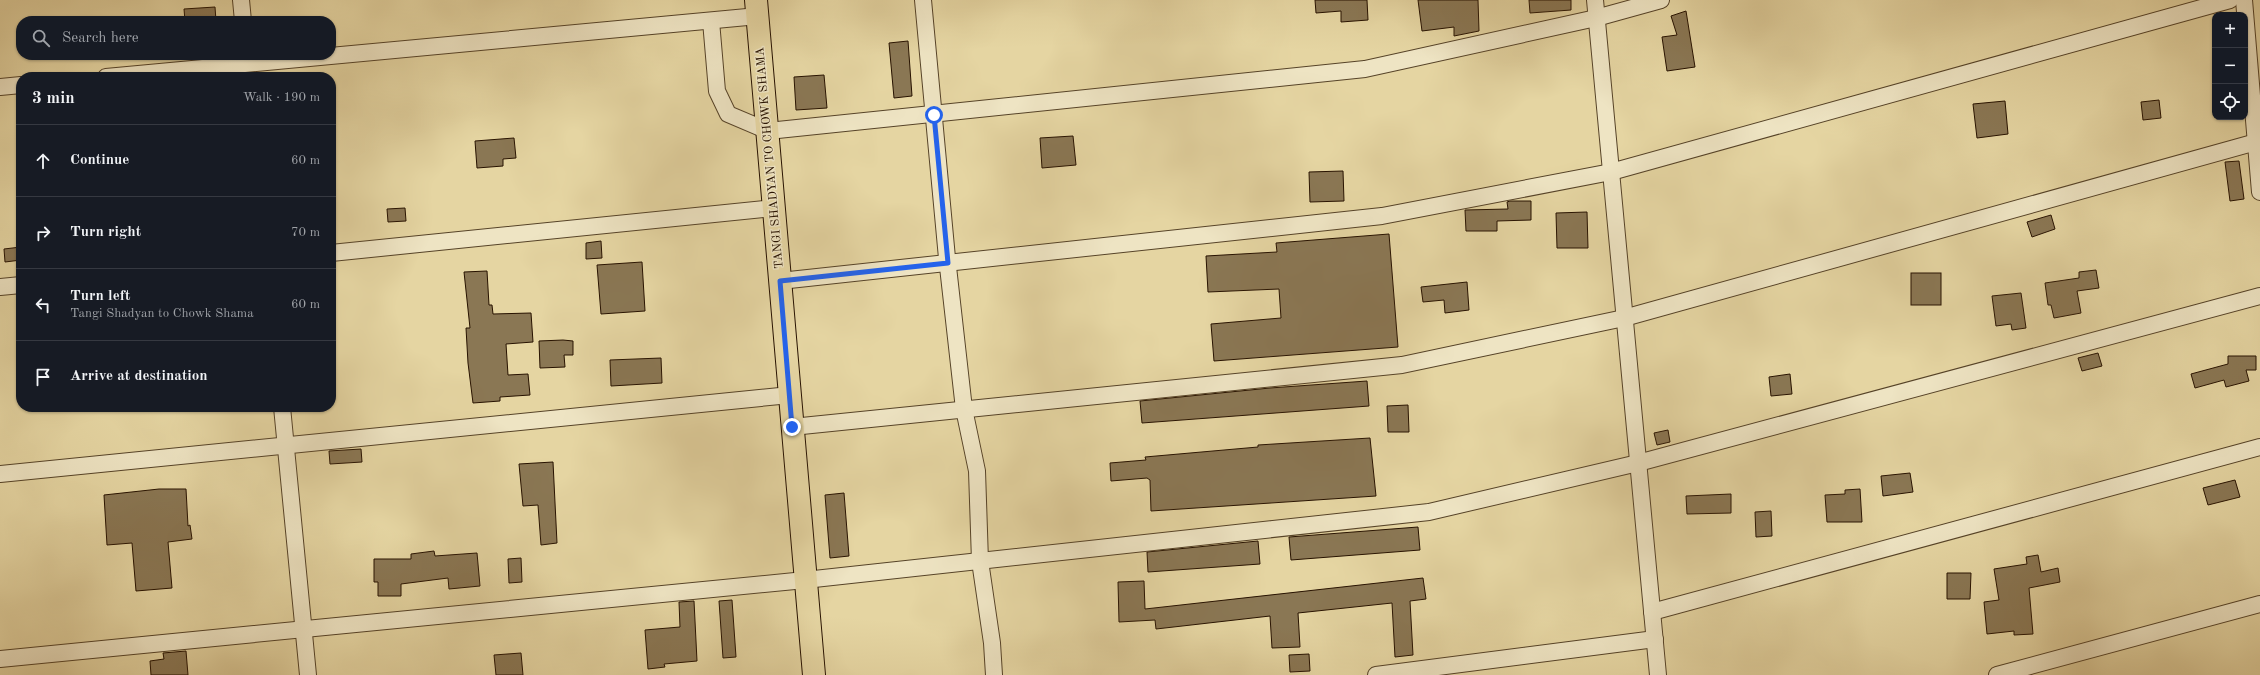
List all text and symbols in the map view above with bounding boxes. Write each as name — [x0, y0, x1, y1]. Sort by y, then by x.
map controls — [2212, 12, 2248, 120]
button: + — [2212, 12, 2248, 48]
search box — [16, 16, 336, 60]
icon: search — [30, 27, 52, 49]
text: Search here — [62, 31, 139, 46]
street label: TANGI SHADYAN TO CHOWK SHAMA — [754, 47, 786, 269]
button: − — [2212, 48, 2248, 84]
button: locate — [2212, 84, 2248, 120]
text: 3 min — [32, 90, 75, 107]
text: Walk · 190 m — [243, 91, 320, 104]
route start — [925, 106, 943, 124]
icon: ahead — [32, 150, 54, 172]
text: Continue — [70, 153, 129, 168]
text: 60 m — [291, 154, 320, 167]
icon: right — [32, 222, 54, 244]
text: Turn right — [70, 225, 141, 240]
text: 70 m — [291, 226, 320, 239]
text: Turn left — [70, 289, 130, 304]
icon: left — [32, 294, 54, 316]
text: 60 m — [291, 298, 320, 311]
text: Tangi Shadyan to Chowk Shama — [70, 307, 254, 320]
icon: arrive — [32, 366, 54, 388]
text: Arrive at destination — [70, 369, 208, 384]
route end — [783, 418, 801, 436]

